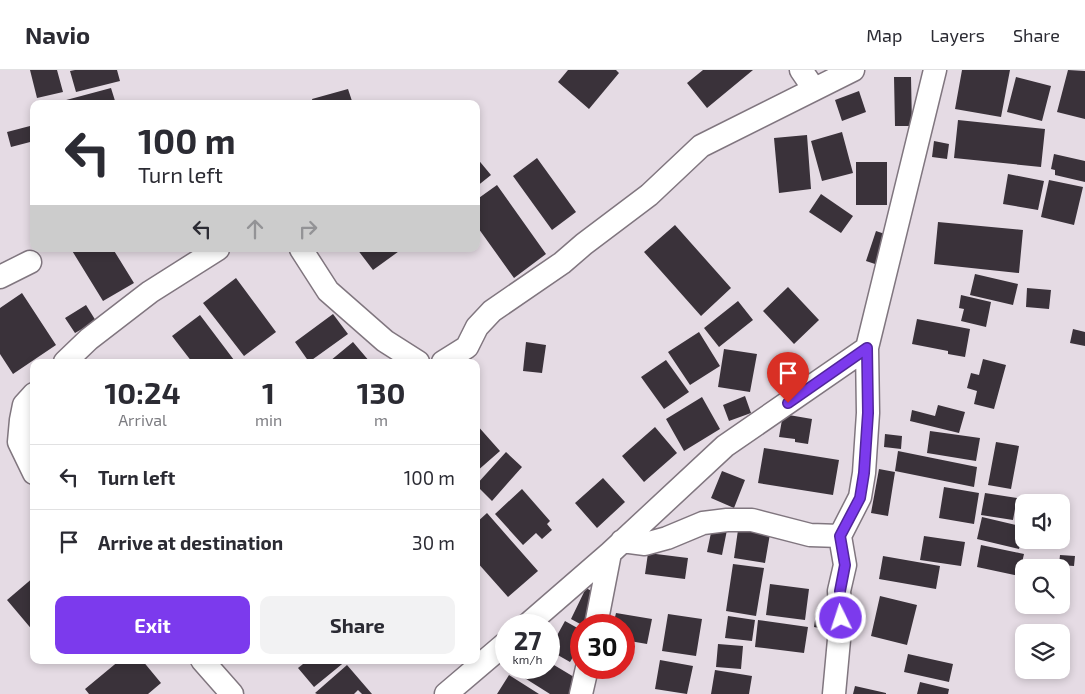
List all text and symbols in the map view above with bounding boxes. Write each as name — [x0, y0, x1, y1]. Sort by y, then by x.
text: Navio — [25, 20, 90, 49]
text: Map — [866, 24, 902, 46]
text: Layers — [930, 24, 985, 46]
text: Share — [1013, 24, 1060, 46]
text: 100 m — [138, 119, 236, 161]
icon: left — [55, 120, 120, 185]
text: Turn left — [138, 161, 223, 187]
icon: left — [188, 215, 216, 243]
icon: ahead — [241, 215, 269, 243]
icon: right — [294, 215, 322, 243]
pin — [767, 352, 809, 403]
icon: arrive — [774, 359, 802, 387]
text: 10:24 — [104, 374, 181, 410]
text: 1 — [262, 374, 275, 410]
text: 130 — [357, 374, 406, 410]
text: Arrival — [118, 410, 167, 429]
text: min — [255, 410, 282, 429]
text: m — [374, 410, 388, 429]
icon: left — [55, 463, 83, 491]
text: Turn left — [98, 466, 175, 489]
text: 100 m — [404, 466, 455, 489]
map controls — [1015, 494, 1070, 679]
button: sound — [1015, 494, 1070, 549]
icon: arrive — [55, 528, 83, 556]
text: Arrive at destination — [98, 531, 283, 554]
text: 30 m — [412, 531, 455, 554]
button: search — [1015, 559, 1070, 614]
position arrow — [814, 591, 866, 643]
button: Exit — [55, 596, 250, 654]
button: Share — [260, 596, 455, 654]
speed limit sign: 30 — [570, 614, 635, 679]
button: layers — [1015, 624, 1070, 679]
text: 27 — [514, 625, 541, 655]
text: km/h — [513, 652, 542, 666]

